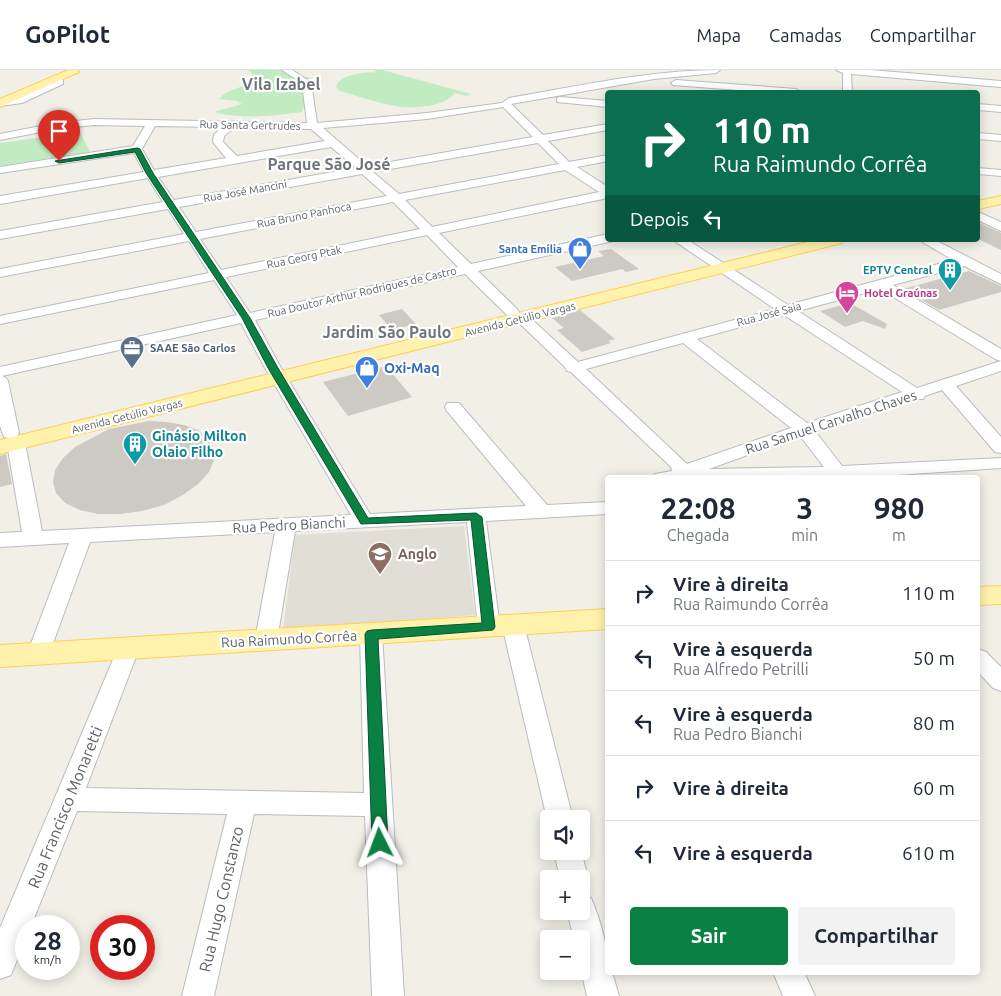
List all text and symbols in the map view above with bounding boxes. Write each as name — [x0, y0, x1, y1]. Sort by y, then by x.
text: GoPilot — [25, 21, 110, 48]
text: Mapa — [696, 25, 741, 45]
text: Camadas — [769, 25, 842, 45]
text: Compartilhar — [870, 25, 976, 45]
district label: Vila Izabel — [242, 75, 320, 93]
pin — [38, 110, 80, 161]
icon: right — [630, 110, 695, 175]
text: 110 m — [713, 110, 811, 150]
icon: arrive — [45, 117, 73, 145]
street label: Rua Santa Gertrudes — [199, 118, 301, 132]
text: Rua Raimundo Corrêa — [713, 151, 927, 176]
district label: Parque São José — [267, 155, 391, 173]
street label: Rua José Mancini — [202, 178, 288, 204]
street label: Rua Bruno Panhoca — [256, 200, 352, 230]
icon: left — [699, 205, 727, 233]
text: Depois — [630, 208, 689, 230]
shop icon: Santa Emília — [567, 236, 593, 270]
street label: Rua Georg Ptak — [265, 243, 343, 271]
place label: Santa Emília — [499, 243, 562, 255]
building icon: EPTV Central — [937, 257, 963, 291]
street label: Rua Doutor Arthur Rodrigues de Castro — [266, 264, 458, 320]
place label: EPTV Central — [863, 264, 933, 276]
hotel icon: Hotel Graúnas — [834, 280, 860, 314]
place label: Hotel Graúnas — [864, 287, 938, 299]
street label: Avenida Getúlio Vargas — [463, 299, 577, 339]
street label: Rua José Saia — [735, 300, 803, 328]
district label: Jardim São Paulo — [323, 323, 451, 341]
office icon: SAAE São Carlos — [119, 335, 145, 369]
place label: SAAE São Carlos — [150, 342, 236, 354]
shop icon: Oxi-Maq — [354, 355, 380, 389]
place label: Oxi-Maq — [384, 360, 440, 376]
street label: Rua Samuel Carvalho Chaves — [743, 387, 919, 457]
street label: Avenida Getúlio Vargas — [70, 396, 184, 436]
place label: Ginásio Milton Olaio Filho — [152, 428, 247, 460]
building icon: Ginásio Milton Olaio Filho — [122, 431, 148, 465]
text: 22:08 — [661, 491, 736, 525]
text: 3 — [796, 491, 813, 525]
text: 980 — [874, 491, 924, 525]
street label: Rua Pedro Bianchi — [232, 514, 346, 536]
text: Chegada — [667, 526, 730, 544]
text: min — [791, 526, 818, 544]
text: m — [892, 526, 906, 544]
school or university icon: Anglo — [367, 541, 393, 575]
place label: Anglo — [398, 546, 437, 562]
text: Vire à direita — [673, 573, 789, 595]
icon: right — [630, 579, 658, 607]
text: 110 m — [902, 582, 955, 604]
text: Rua Raimundo Corrêa — [673, 595, 829, 613]
street label: Rua Raimundo Corrêa — [220, 627, 358, 651]
text: Vire à esquerda — [673, 638, 813, 660]
icon: left — [630, 644, 658, 672]
text: 50 m — [913, 647, 955, 669]
text: Rua Alfredo Petrilli — [673, 660, 809, 678]
text: Vire à esquerda — [673, 703, 813, 725]
icon: left — [630, 709, 658, 737]
text: 80 m — [913, 712, 955, 734]
street label: Rua Francisco Monaretti — [24, 723, 106, 891]
text: Rua Pedro Bianchi — [673, 725, 802, 743]
icon: right — [630, 774, 658, 802]
text: Vire à direita — [673, 777, 789, 799]
text: 60 m — [913, 777, 955, 799]
map controls — [540, 810, 590, 980]
button: sound — [540, 810, 590, 860]
position arrow — [353, 816, 405, 868]
street label: Rua Hugo Constanzo — [195, 824, 247, 974]
icon: left — [630, 839, 658, 867]
text: Vire à esquerda — [673, 842, 813, 864]
text: 610 m — [902, 842, 955, 864]
button: + — [540, 870, 590, 920]
button: Sair — [630, 907, 788, 965]
button: Compartilhar — [798, 907, 955, 965]
speed limit sign: 30 — [90, 915, 155, 980]
text: 28 — [33, 927, 62, 955]
button: − — [540, 930, 590, 980]
text: km/h — [34, 953, 61, 966]

